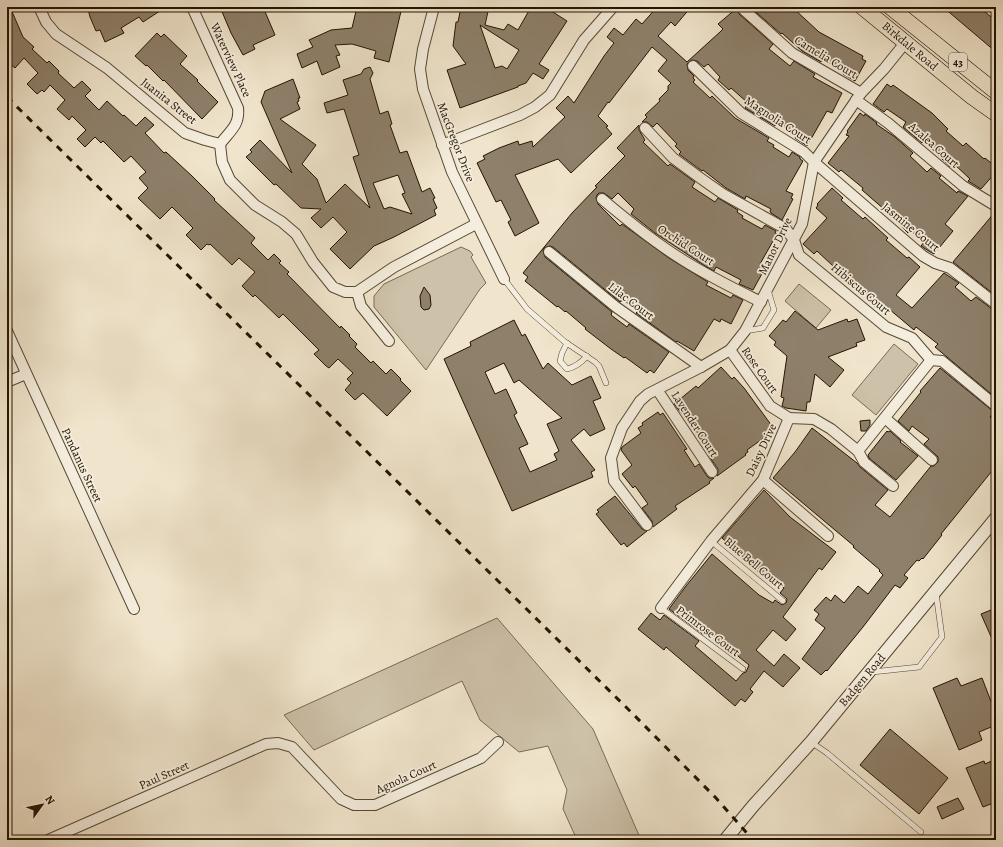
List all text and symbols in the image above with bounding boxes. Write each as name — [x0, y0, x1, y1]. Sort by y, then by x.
street label: Birkdale Road — [879, 18, 942, 74]
street label: Waterview Place — [206, 19, 255, 100]
street label: Camelia Court — [791, 32, 861, 82]
road number: 43 — [949, 53, 967, 71]
street label: Juanita Street — [138, 74, 200, 128]
street label: Magnolia Court — [741, 92, 815, 148]
street label: MacGregor Drive — [433, 100, 479, 184]
street label: Azalea Court — [904, 118, 963, 172]
street label: Jasmine Court — [879, 199, 943, 255]
street label: Manor Drive — [754, 215, 796, 277]
street label: Orchid Court — [654, 221, 718, 269]
street label: Hibiscus Court — [828, 259, 894, 319]
street label: Lilac Court — [605, 278, 657, 324]
street label: Rose Court — [738, 343, 782, 397]
street label: Lavender Court — [668, 388, 722, 460]
street label: Daisy Drive — [742, 421, 780, 479]
street label: Pandanus Street — [58, 425, 106, 505]
street label: Blue Bell Court — [721, 533, 787, 593]
street label: Primrose Court — [673, 602, 743, 660]
street label: Badgen Road — [835, 650, 889, 710]
street label: Paul Street — [136, 757, 192, 793]
street label: Agnola Court — [372, 757, 439, 798]
north arrow — [22, 785, 62, 825]
text: N — [41, 792, 58, 807]

